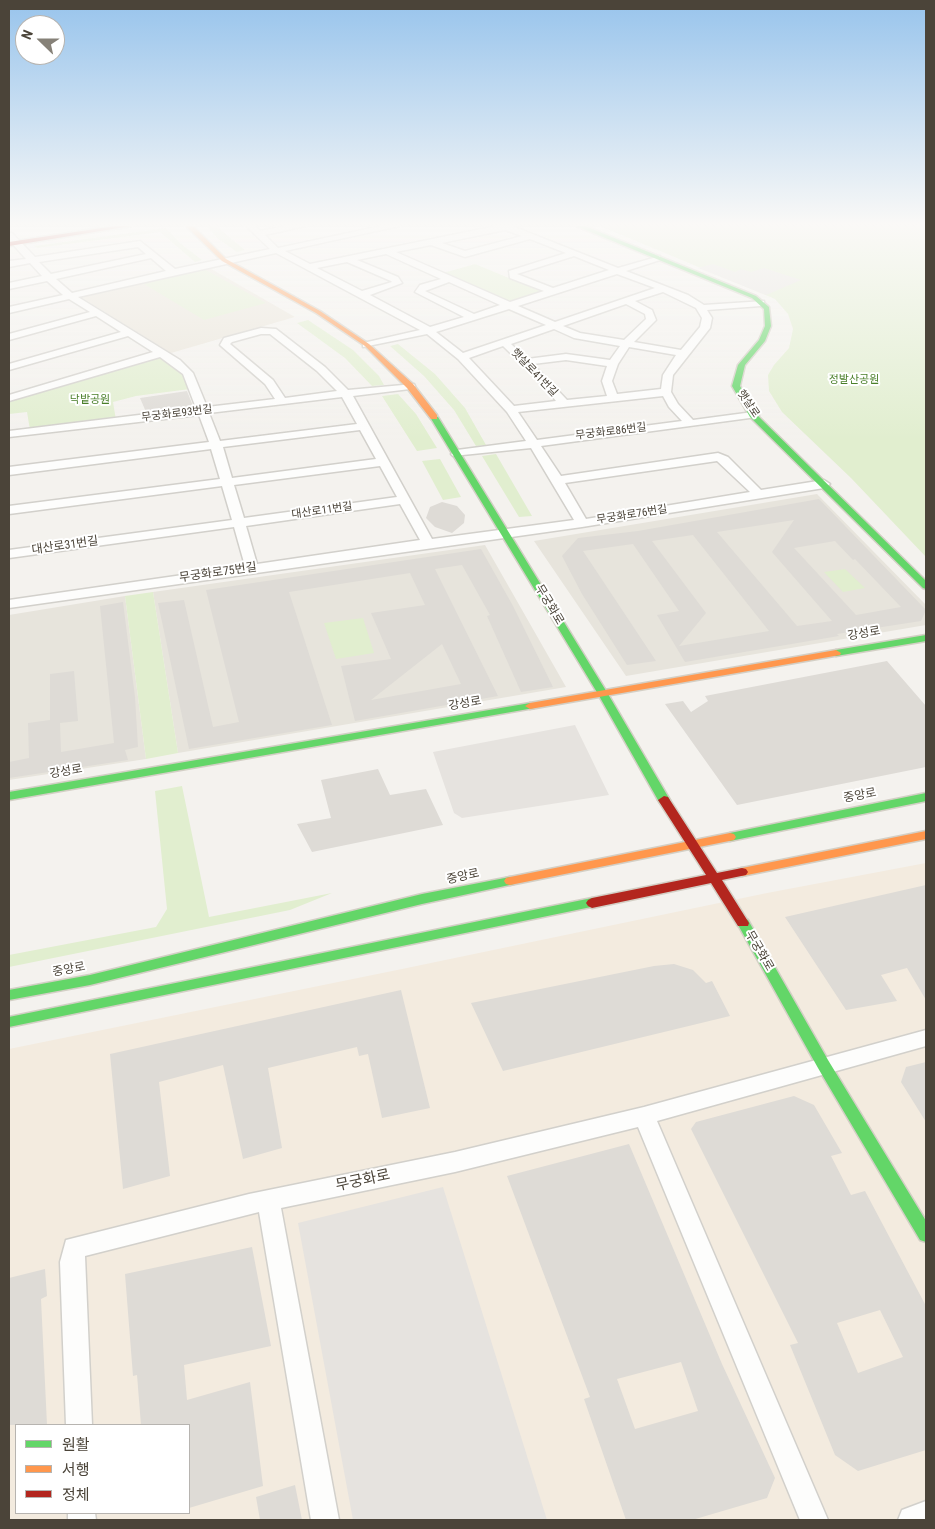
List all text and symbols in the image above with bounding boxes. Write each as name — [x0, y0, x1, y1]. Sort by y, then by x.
north arrow — [15, 15, 65, 65]
text: N — [18, 28, 36, 42]
street label: 햇살로41번길 — [508, 346, 560, 400]
park label: 정발산공원 — [829, 373, 879, 387]
street label: 햇살로 — [734, 388, 762, 420]
park label: 닥밭공원 — [70, 393, 110, 407]
street label: 무궁화로93번길 — [141, 403, 213, 425]
street label: 무궁화로86번길 — [575, 421, 647, 443]
street label: 대산로11번길 — [291, 500, 353, 522]
street label: 무궁화로76번길 — [596, 503, 668, 527]
street label: 대산로31번길 — [31, 534, 99, 558]
street label: 무궁화로75번길 — [178, 560, 258, 586]
street label: 무궁화로 — [531, 582, 567, 628]
street label: 강성로 — [846, 624, 882, 644]
street label: 강성로 — [447, 694, 483, 714]
street label: 강성로 — [48, 762, 84, 782]
street label: 중앙로 — [842, 786, 878, 806]
street label: 중앙로 — [445, 867, 481, 887]
street label: 무궁화로 — [742, 928, 776, 974]
street label: 중앙로 — [51, 960, 87, 980]
street label: 무궁화로 — [334, 1166, 392, 1196]
legend — [15, 1424, 190, 1514]
text: 원활 — [62, 1436, 90, 1454]
text: 서행 — [62, 1461, 90, 1479]
text: 정체 — [62, 1486, 90, 1504]

